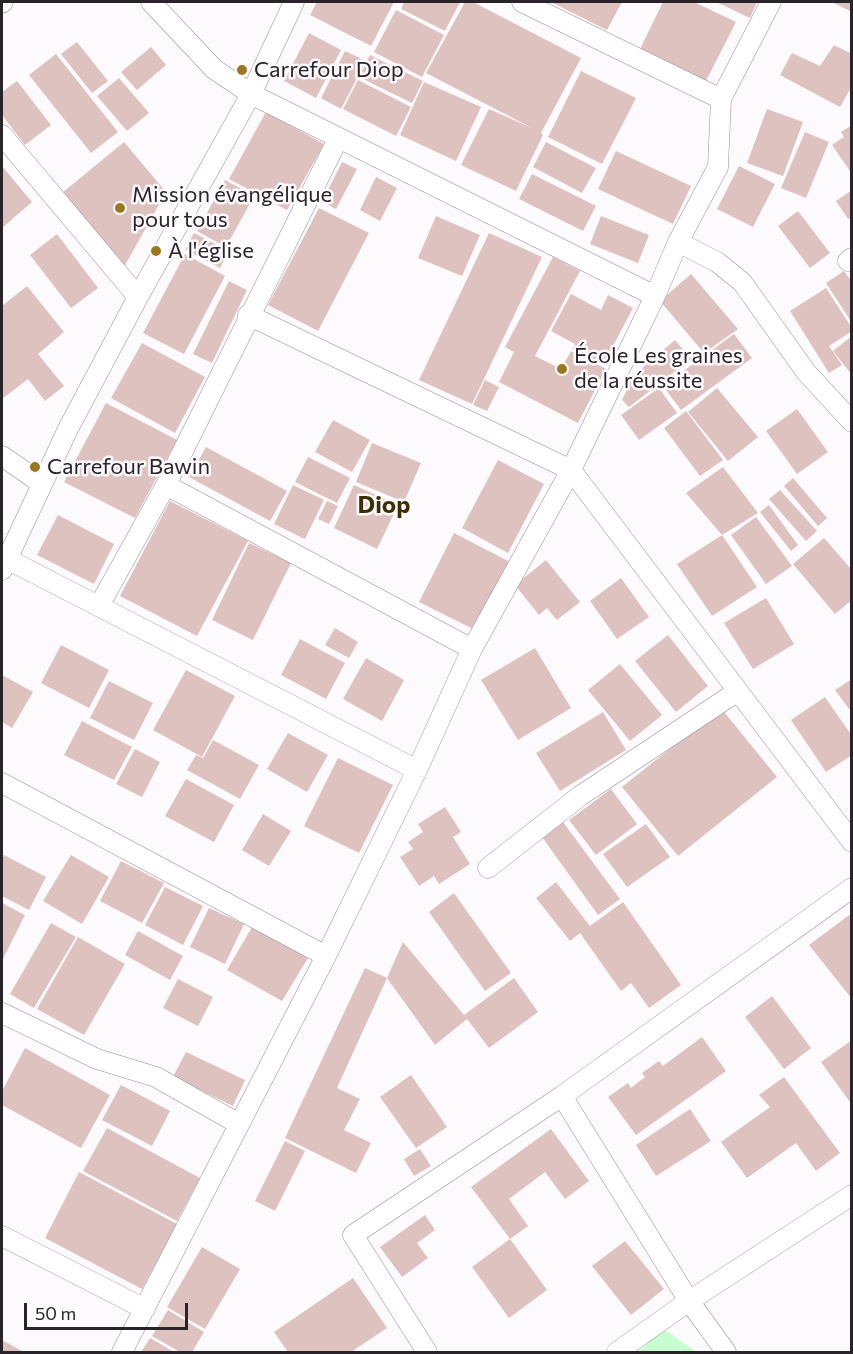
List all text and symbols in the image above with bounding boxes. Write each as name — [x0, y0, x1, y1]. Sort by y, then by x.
place label: Carrefour Diop — [254, 57, 404, 83]
marker: Carrefour Diop — [235, 63, 249, 77]
place label: Mission évangélique pour tous — [132, 182, 332, 234]
marker: Mission évangélique pour tous — [113, 201, 127, 215]
place label: À l'église — [168, 238, 254, 264]
marker: À l'église — [149, 244, 163, 258]
place label: École Les graines de la réussite — [574, 343, 743, 394]
marker: École Les graines de la réussite — [555, 362, 569, 376]
place label: Carrefour Bawin — [47, 454, 210, 480]
marker: Carrefour Bawin — [28, 460, 42, 474]
district label: Diop — [358, 491, 410, 519]
scale bar — [27, 1291, 190, 1329]
text: 50 m — [35, 1302, 76, 1324]

